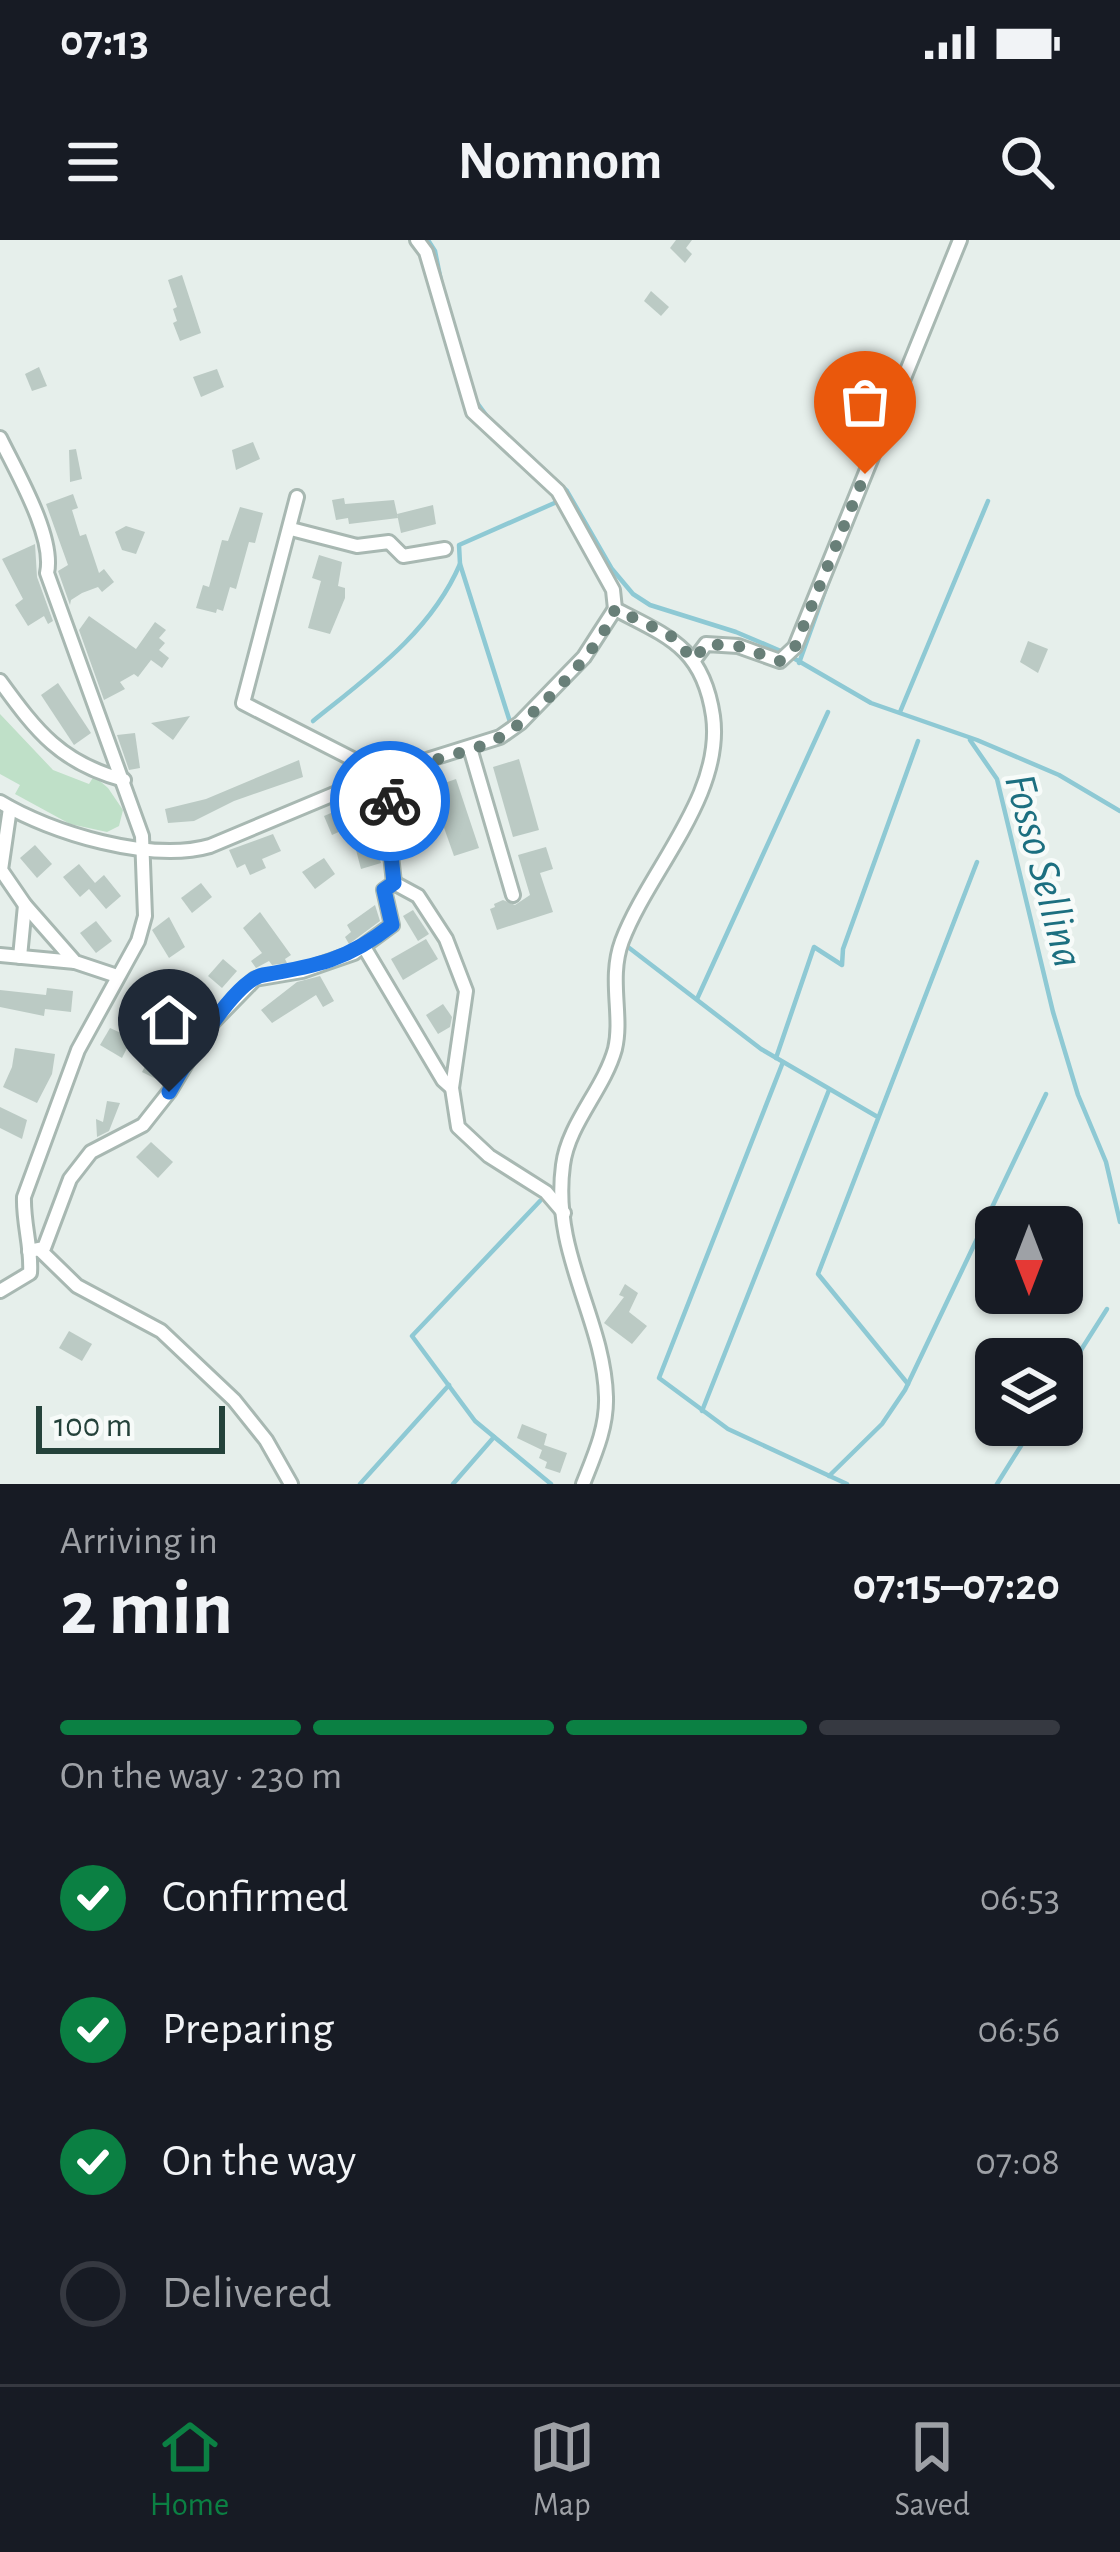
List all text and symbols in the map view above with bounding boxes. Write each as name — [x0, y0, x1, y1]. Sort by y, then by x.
text: 07:13 — [60, 19, 149, 64]
icon: menu — [60, 129, 126, 195]
icon: search — [994, 129, 1060, 195]
text: Nomnom — [458, 135, 662, 189]
pin — [814, 351, 916, 474]
icon: bag — [832, 369, 898, 435]
courier — [330, 741, 450, 861]
icon: bike — [357, 768, 423, 834]
water label: Fosso Sellina — [996, 769, 1091, 972]
pin — [118, 969, 220, 1092]
icon: home — [136, 987, 202, 1053]
north arrow — [975, 1206, 1083, 1314]
map controls — [975, 1206, 1083, 1446]
button: layers — [975, 1338, 1083, 1446]
scale bar — [36, 1400, 225, 1453]
text: 100 m — [54, 1410, 132, 1443]
text: Arriving in — [60, 1522, 218, 1561]
text: 07:15–07:20 — [853, 1563, 1060, 1608]
text: 2 min — [60, 1571, 233, 1649]
text: On the way · 230 m — [60, 1757, 342, 1796]
icon: check — [60, 1865, 126, 1931]
text: Confirmed — [162, 1875, 348, 1920]
text: 06:53 — [980, 1879, 1060, 1918]
icon: check — [60, 1997, 126, 2063]
text: Preparing — [162, 2007, 334, 2052]
text: 06:56 — [978, 2011, 1060, 2050]
icon: check — [60, 2129, 126, 2195]
text: On the way — [162, 2139, 356, 2184]
text: 07:08 — [975, 2143, 1060, 2182]
text: Delivered — [162, 2271, 331, 2316]
tab: Home — [150, 2414, 229, 2526]
tab: Map — [529, 2414, 595, 2526]
tab: Saved — [895, 2414, 970, 2526]

